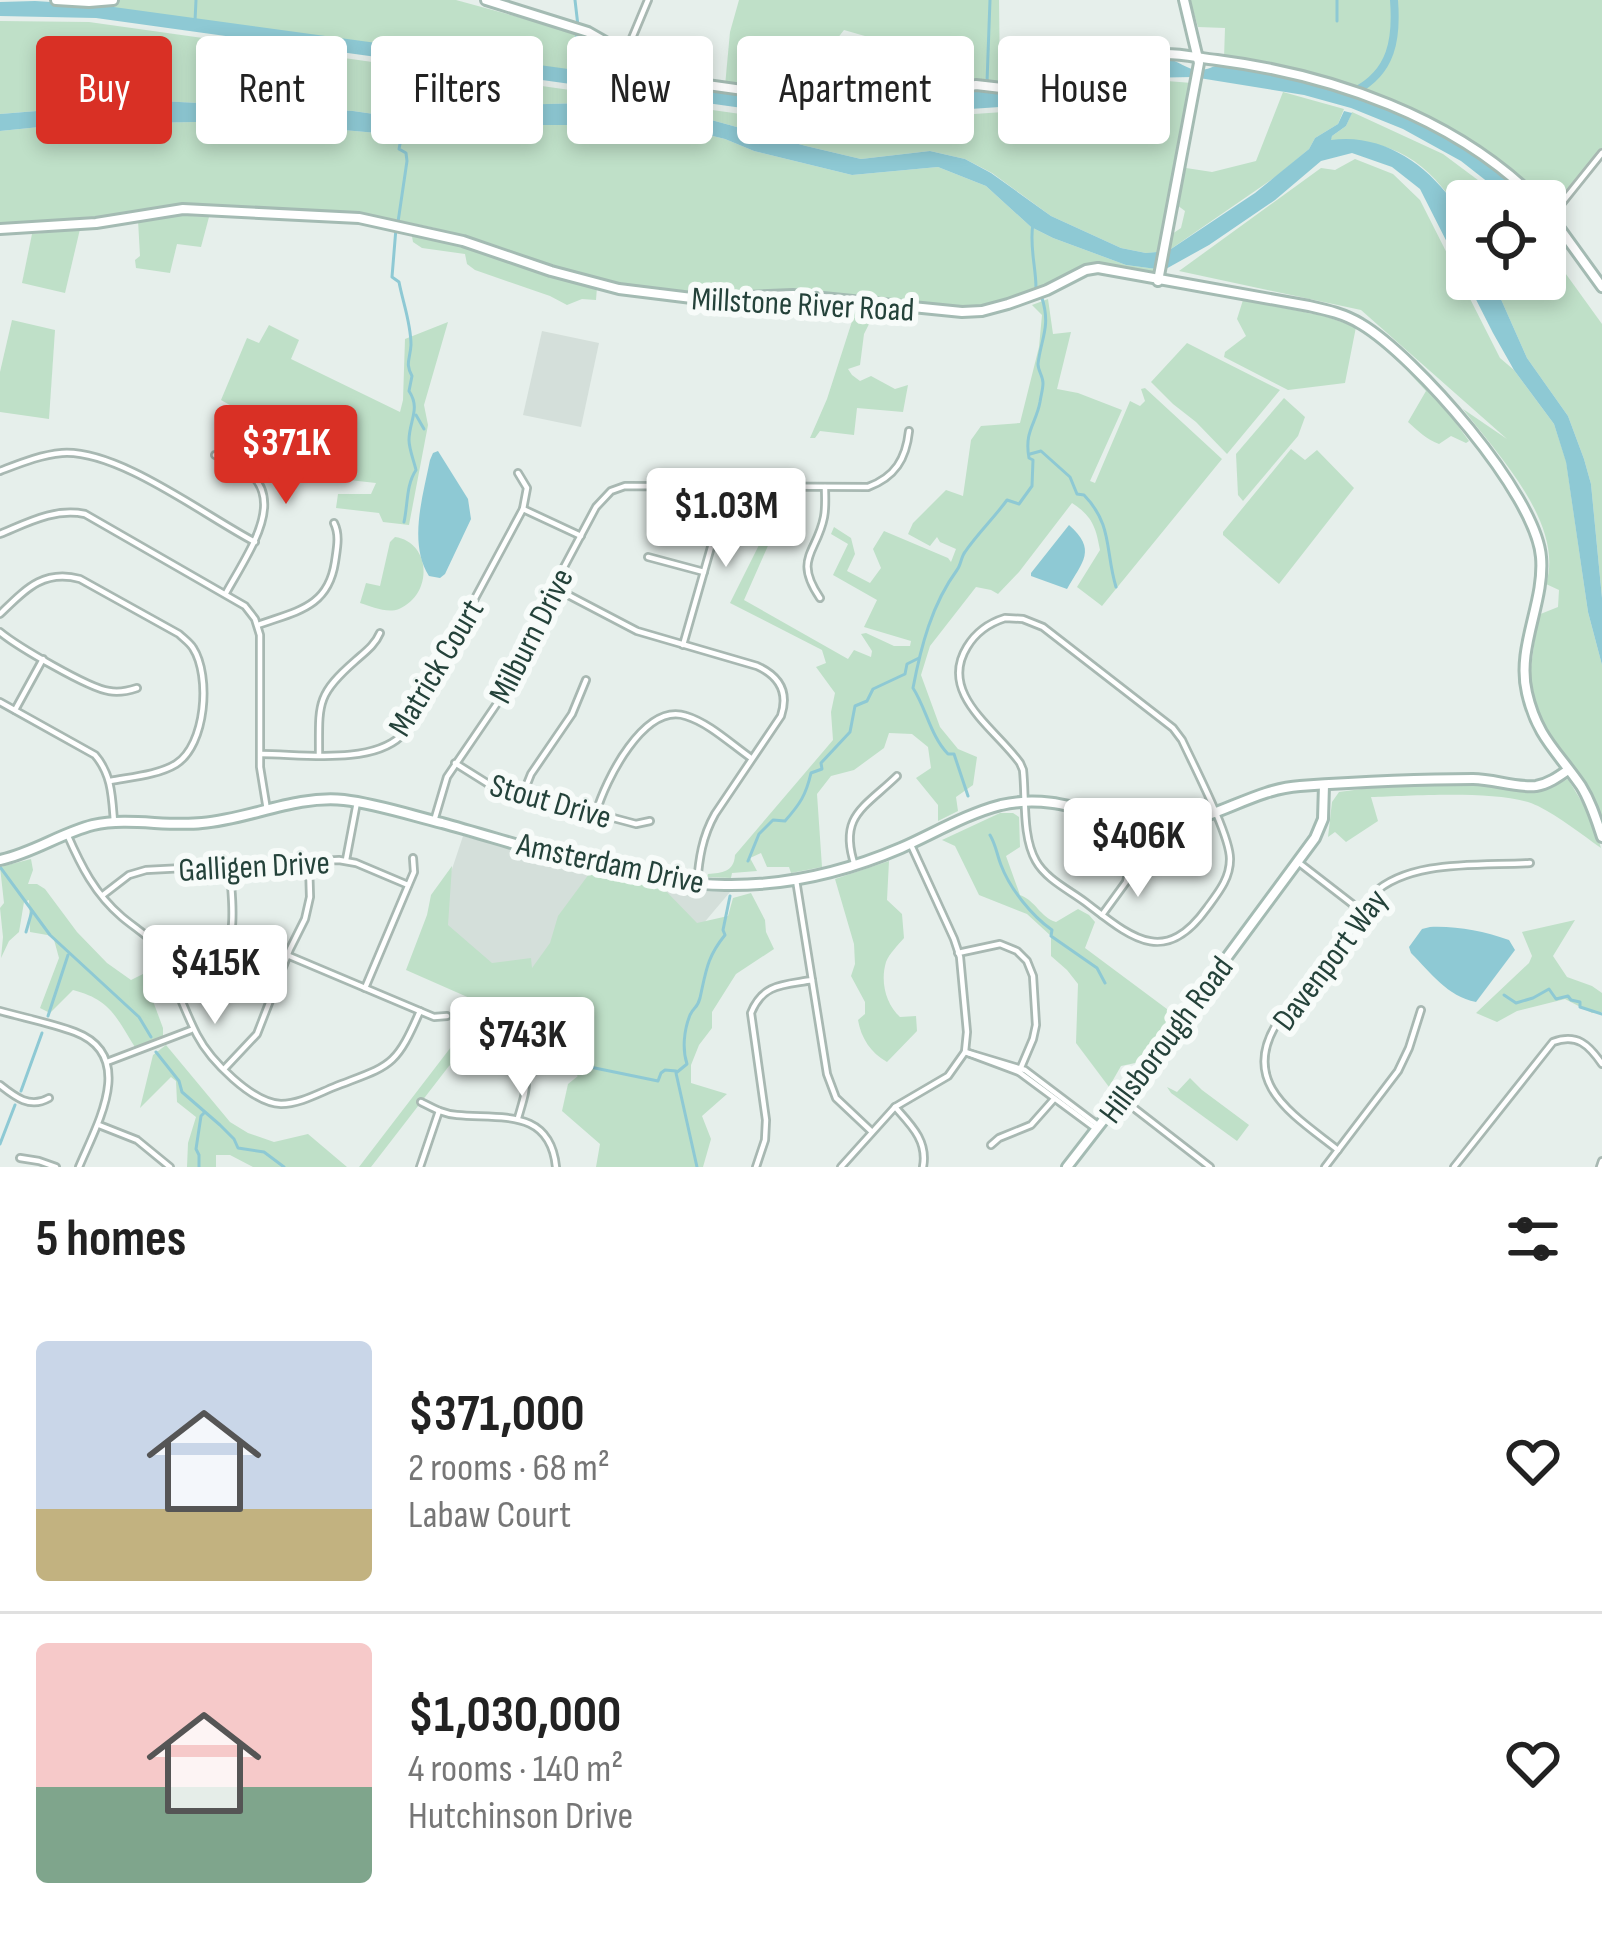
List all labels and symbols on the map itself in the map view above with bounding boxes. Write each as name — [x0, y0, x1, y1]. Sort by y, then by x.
street label: Millstone River Road — [691, 279, 915, 331]
pin: $371K — [202, 405, 370, 507]
pin: $1.03M — [628, 468, 824, 570]
street label: Milburn Drive — [481, 562, 583, 710]
street label: Matrick Court — [380, 593, 493, 744]
street label: Stout Drive — [485, 766, 616, 838]
pin: $406K — [1054, 798, 1222, 900]
street label: Amsterdam Drive — [512, 824, 708, 903]
street label: Galligen Drive — [177, 843, 331, 891]
street label: Davenport Way — [1264, 881, 1397, 1039]
pin: $415K — [131, 925, 299, 1027]
street label: Hillsborough Road — [1091, 949, 1242, 1131]
pin: $743K — [438, 997, 606, 1099]

